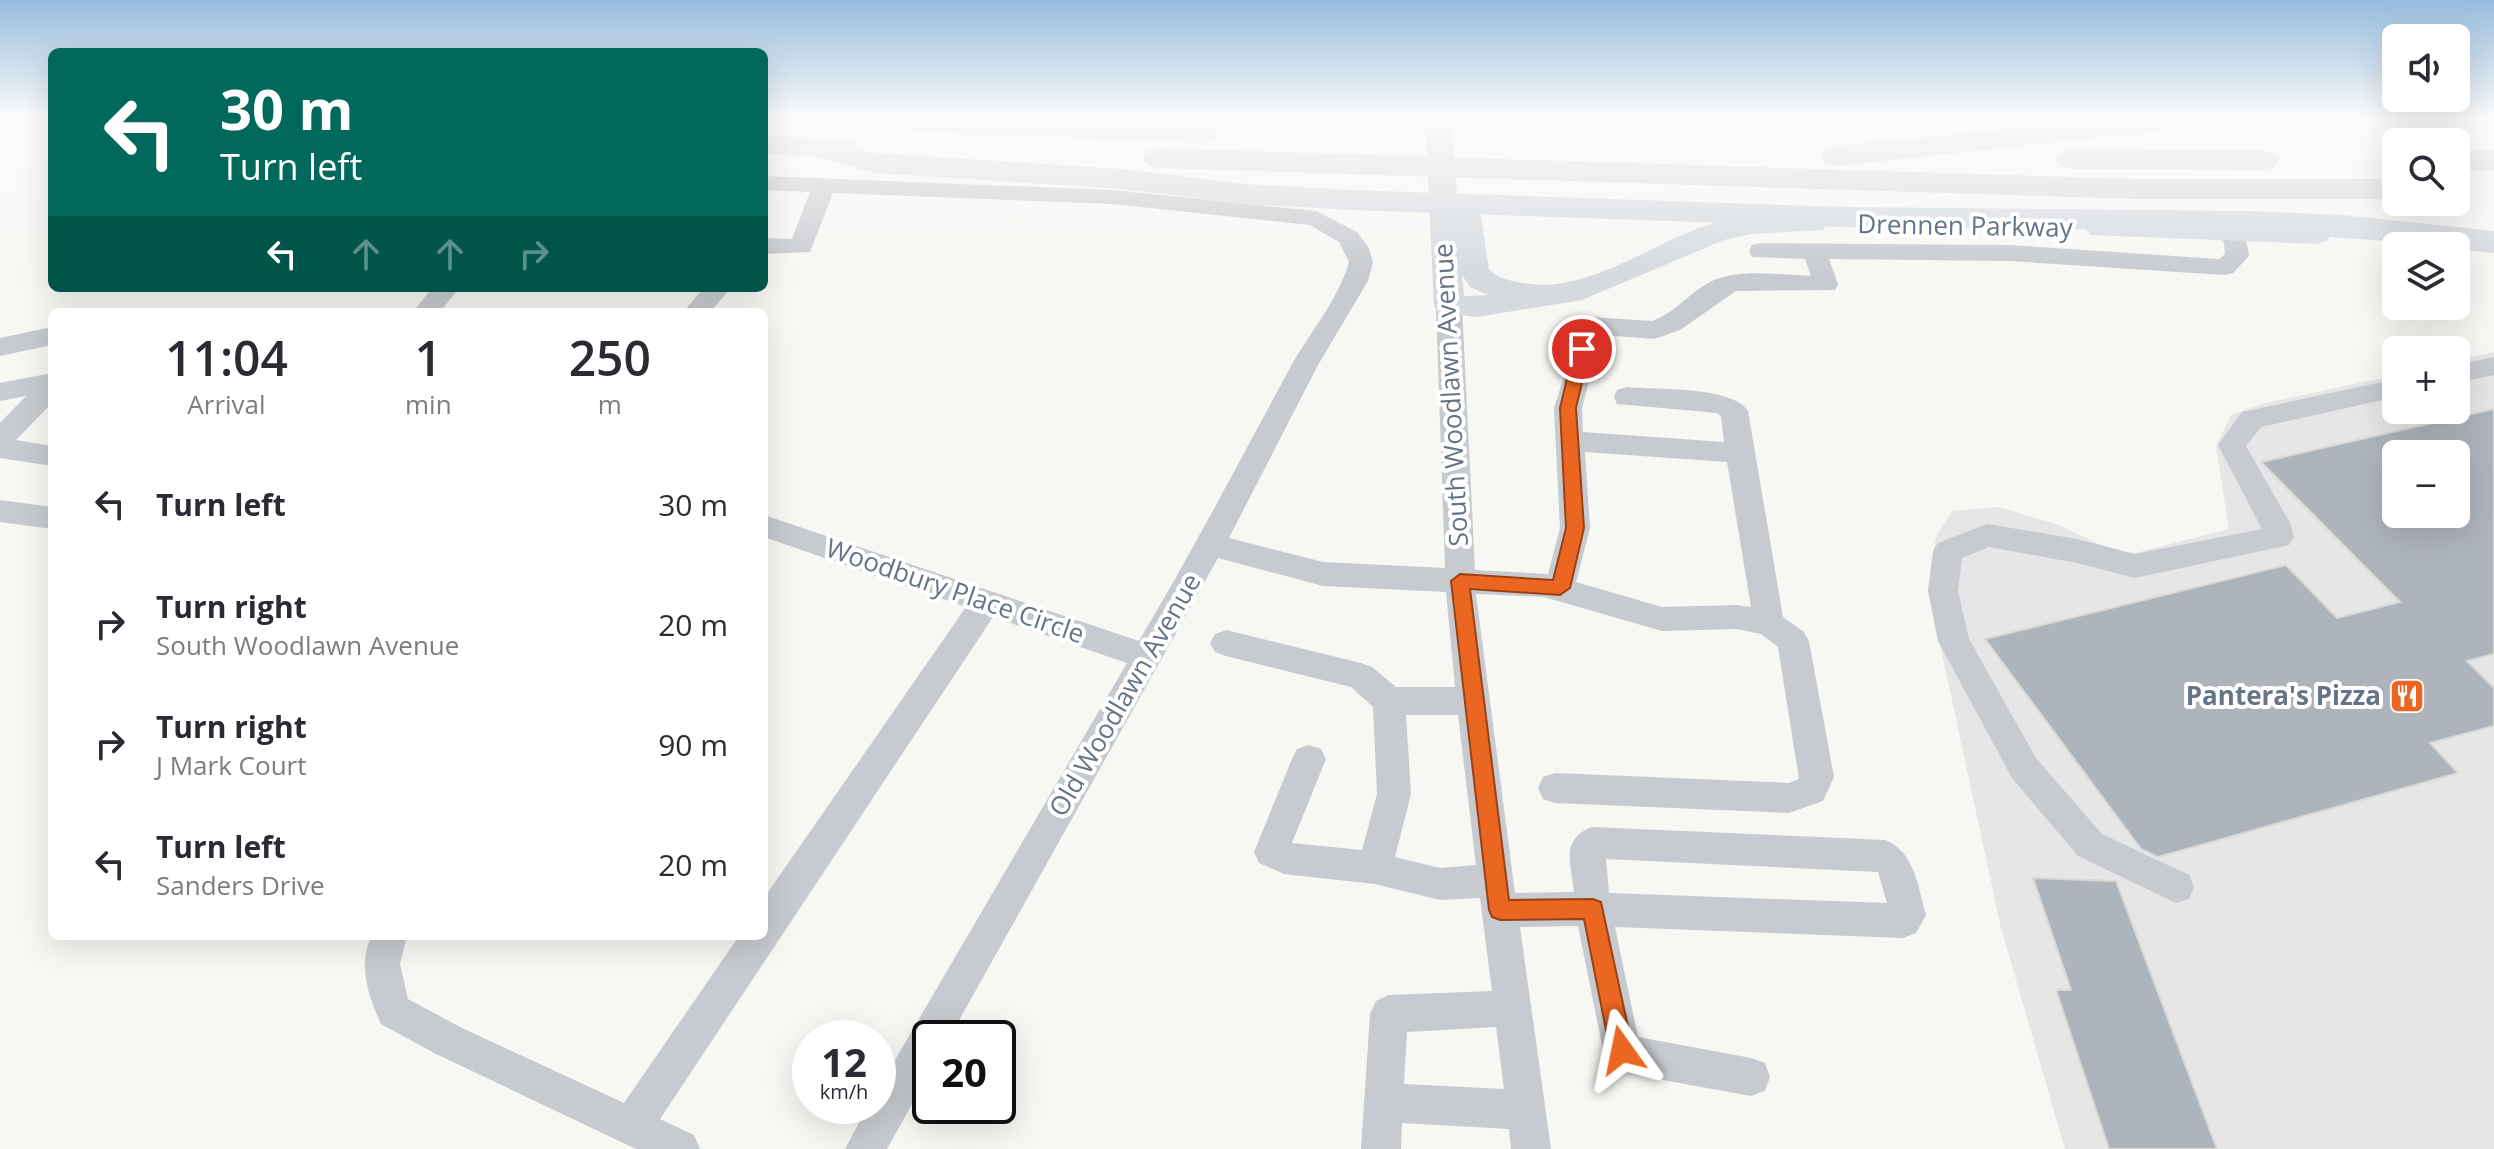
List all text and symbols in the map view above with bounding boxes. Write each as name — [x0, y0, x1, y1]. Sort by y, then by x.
map controls — [2382, 24, 2470, 528]
button: sound — [2382, 24, 2470, 112]
text: 30 m — [220, 70, 354, 146]
icon: left — [88, 80, 192, 184]
button: search — [2382, 128, 2470, 216]
text: Turn left — [220, 142, 362, 191]
street label: Drennen Parkway — [1857, 205, 2074, 245]
icon: left — [260, 232, 304, 276]
icon: ahead — [344, 232, 388, 276]
icon: ahead — [428, 232, 472, 276]
icon: right — [512, 232, 556, 276]
button: layers — [2382, 232, 2470, 320]
street label: South Woodlawn Avenue — [1424, 243, 1476, 547]
pin — [1548, 315, 1616, 383]
text: 11:04 — [165, 325, 288, 390]
text: 1 — [415, 325, 442, 390]
text: 250 — [569, 325, 651, 390]
icon: arrive — [1560, 327, 1604, 371]
button: + — [2382, 336, 2470, 424]
text: Arrival — [187, 386, 266, 422]
text: min — [405, 386, 452, 422]
text: m — [598, 386, 622, 422]
button: − — [2382, 440, 2470, 528]
icon: left — [88, 482, 132, 526]
text: Turn left — [156, 484, 286, 525]
text: 30 m — [658, 484, 728, 525]
street label: Woodbury Place Circle — [821, 529, 1089, 651]
street label: Old Woodlawn Avenue — [1040, 566, 1208, 823]
text: Turn right — [156, 586, 307, 627]
icon: right — [88, 602, 132, 646]
text: 20 m — [658, 604, 728, 645]
text: South Woodlawn Avenue — [156, 627, 459, 663]
place label: Pantera's Pizza — [2186, 677, 2381, 713]
restaurant icon: Pantera's Pizza — [2388, 677, 2426, 715]
text: Turn right — [156, 706, 307, 747]
icon: right — [88, 722, 132, 766]
text: 90 m — [658, 724, 728, 765]
text: J Mark Court — [156, 747, 306, 783]
text: Turn left — [156, 826, 286, 867]
icon: left — [88, 842, 132, 886]
text: 20 m — [658, 844, 728, 885]
text: Sanders Drive — [156, 867, 325, 903]
position arrow — [1580, 1008, 1664, 1092]
speed limit sign: 20 — [912, 1020, 1016, 1124]
text: 12 — [821, 1034, 867, 1089]
text: km/h — [820, 1078, 868, 1105]

